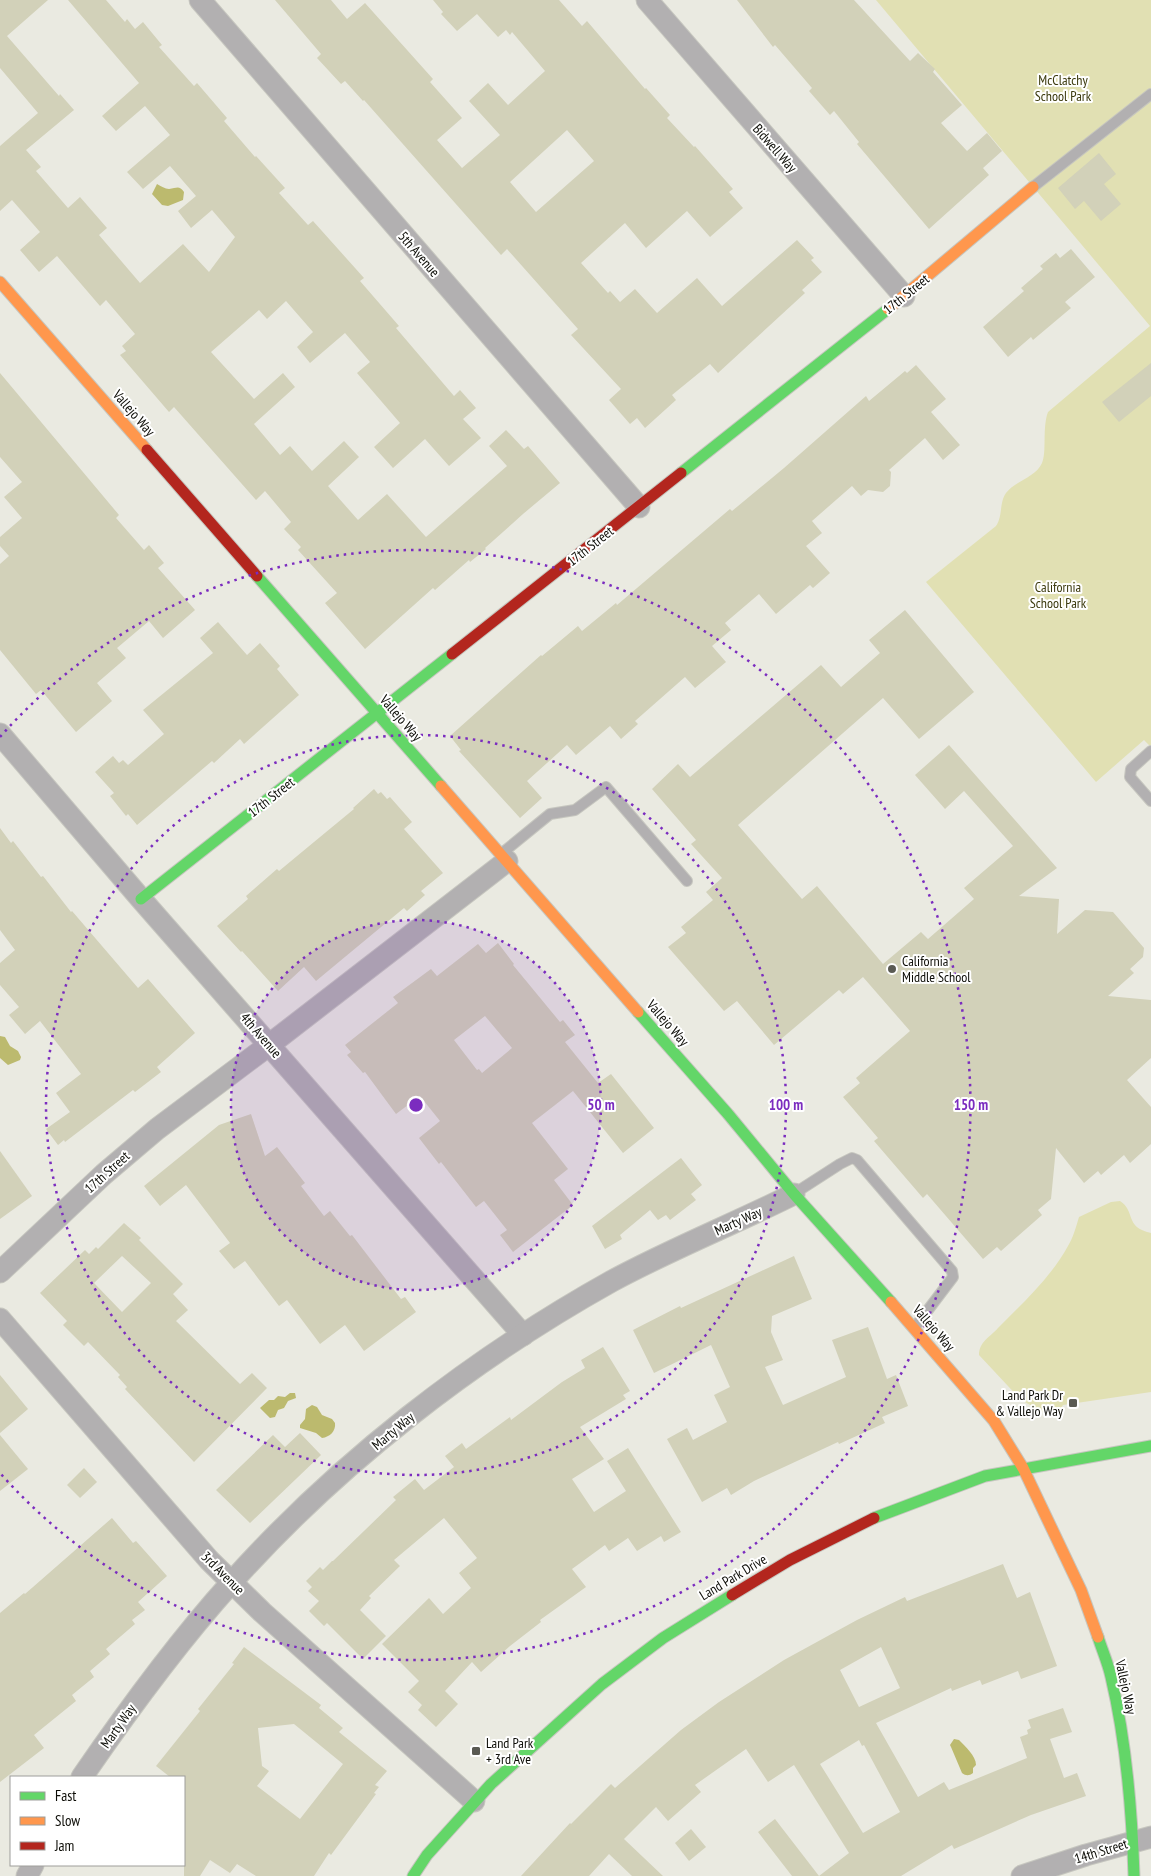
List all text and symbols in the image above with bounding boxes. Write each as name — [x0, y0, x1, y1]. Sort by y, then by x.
park label: McClatchy School Park — [1035, 71, 1092, 105]
street label: Bidwell Way — [749, 120, 802, 177]
street label: 5th Avenue — [394, 228, 444, 281]
street label: 17th Street — [879, 270, 933, 318]
street label: Vallejo Way — [108, 385, 159, 440]
street label: 17th Street — [563, 522, 617, 570]
park label: California School Park — [1030, 578, 1087, 612]
street label: Vallejo Way — [375, 690, 426, 745]
street label: 17th Street — [244, 773, 298, 821]
place label: California Middle School — [902, 952, 971, 986]
marker: California Middle School — [886, 963, 898, 975]
street label: Vallejo Way — [642, 995, 693, 1050]
street label: 4th Avenue — [236, 1009, 286, 1062]
text: 50 m — [587, 1095, 615, 1114]
text: 100 m — [769, 1095, 803, 1114]
text: 150 m — [954, 1095, 988, 1114]
centre of rings — [407, 1096, 425, 1114]
street label: 17th Street — [81, 1147, 133, 1197]
street label: Marty Way — [712, 1202, 765, 1239]
street label: Vallejo Way — [908, 1300, 959, 1355]
place label: Land Park Dr & Vallejo Way — [996, 1386, 1064, 1420]
marker: Land Park Dr & Vallejo Way — [1067, 1397, 1079, 1409]
street label: Marty Way — [368, 1408, 418, 1454]
street label: 3rd Avenue — [197, 1547, 249, 1599]
street label: Land Park Drive — [696, 1550, 770, 1604]
street label: Vallejo Way — [1111, 1657, 1141, 1717]
street label: Marty Way — [96, 1700, 140, 1752]
place label: Land Park + 3rd Ave — [486, 1734, 534, 1768]
marker: Land Park + 3rd Ave — [470, 1745, 482, 1757]
legend — [10, 1776, 185, 1866]
text: Fast — [55, 1786, 76, 1805]
text: Slow — [55, 1811, 80, 1830]
street label: 14th Street — [1072, 1834, 1130, 1868]
text: Jam — [54, 1836, 74, 1855]

